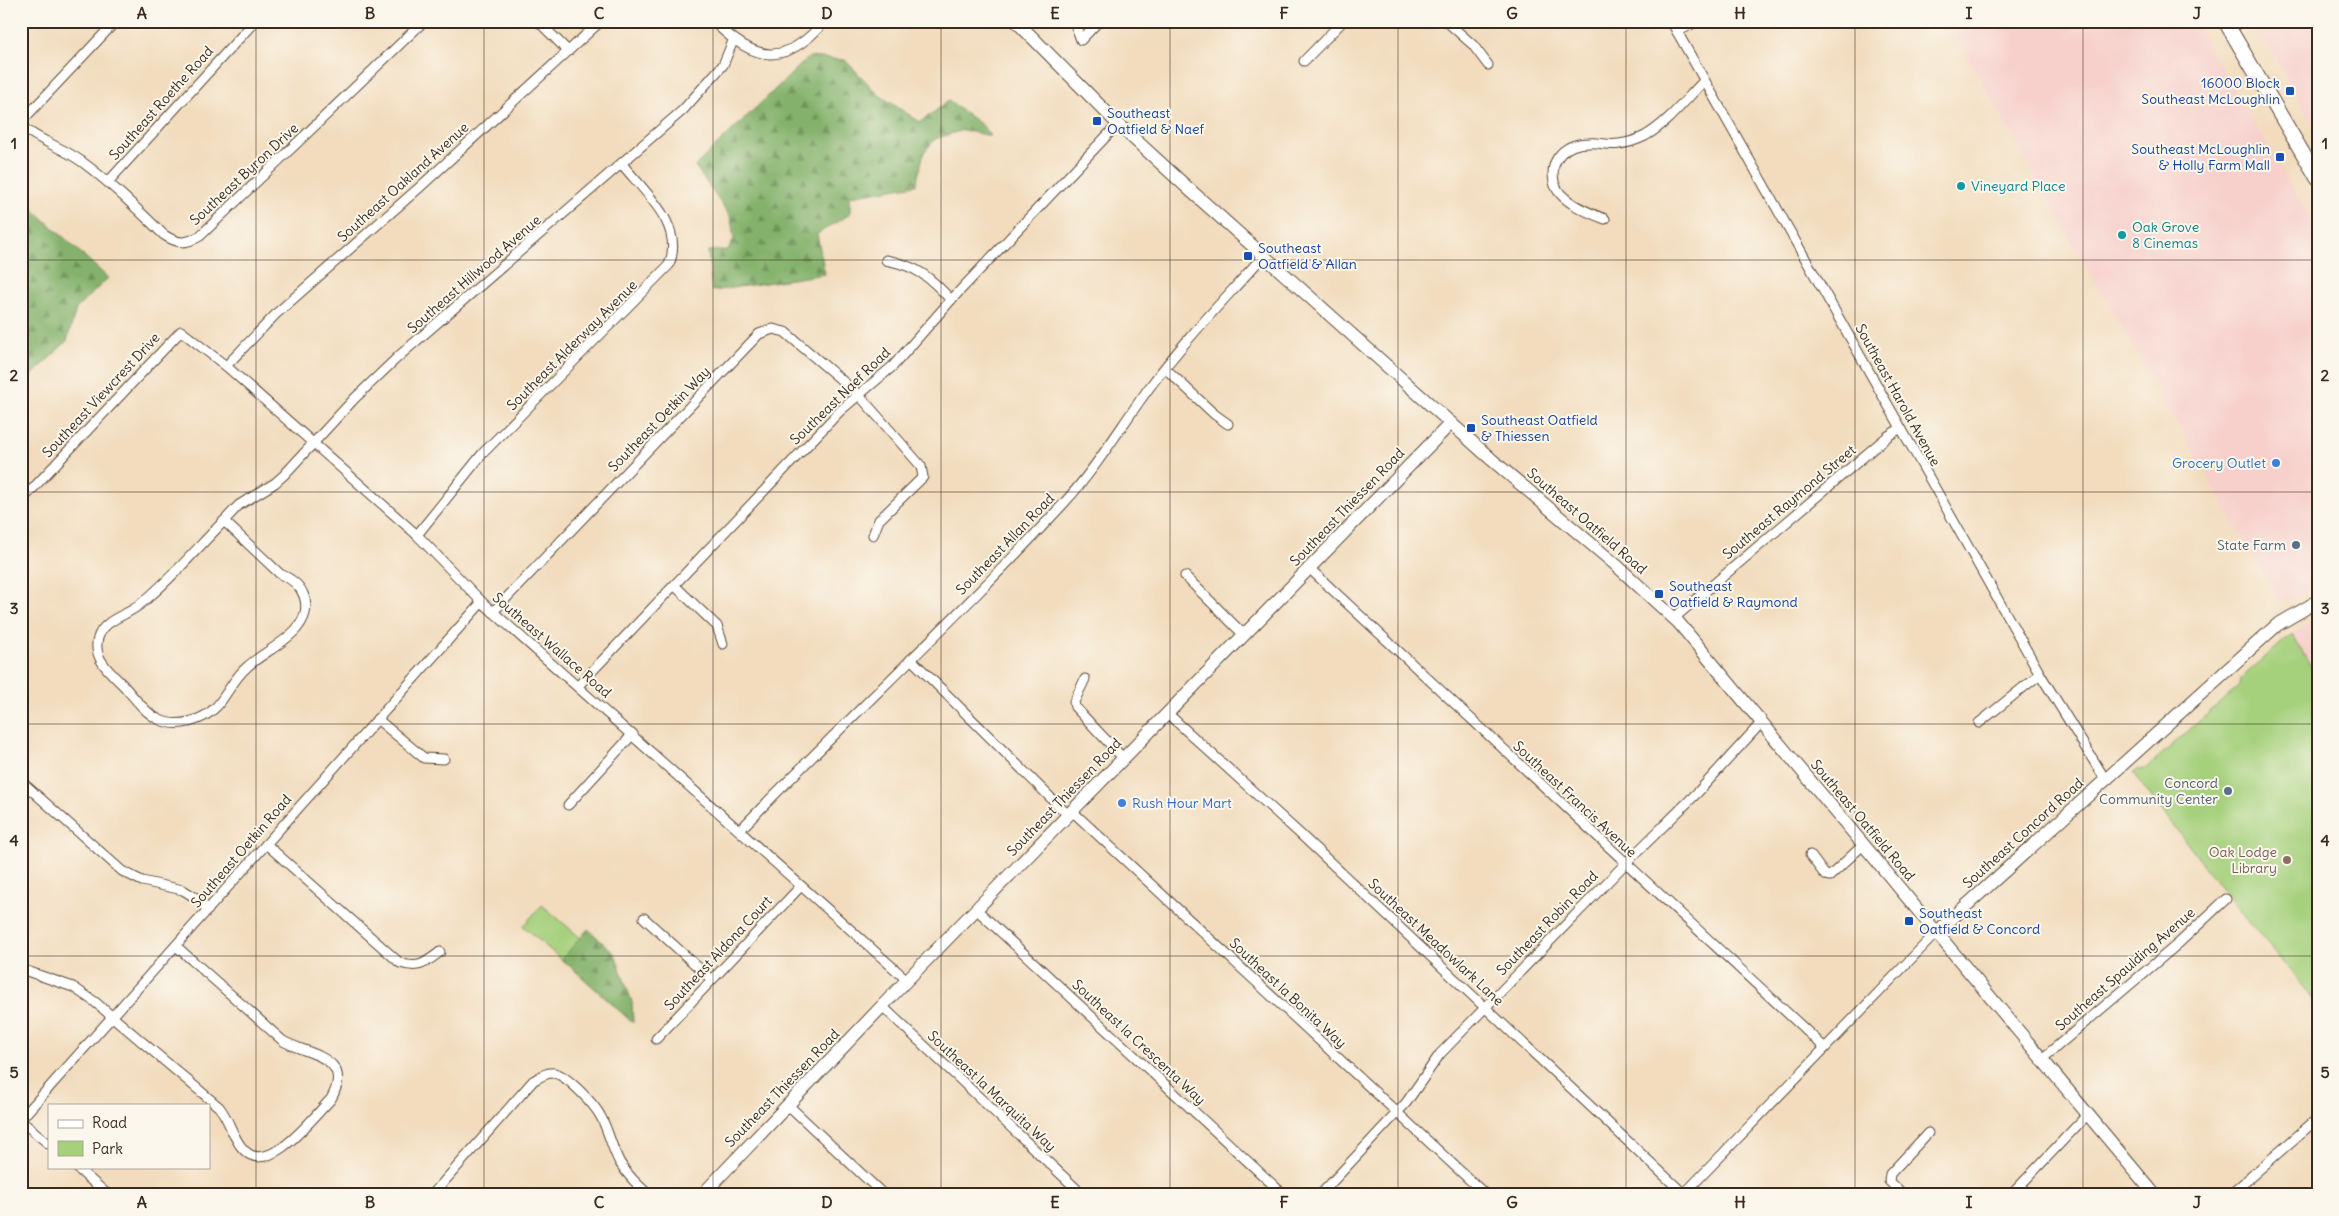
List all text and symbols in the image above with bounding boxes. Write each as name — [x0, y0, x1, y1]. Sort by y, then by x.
text: A — [137, 3, 147, 23]
text: B — [365, 3, 376, 23]
text: C — [594, 3, 605, 23]
text: D — [821, 3, 833, 23]
text: E — [1050, 3, 1060, 23]
text: F — [1279, 3, 1289, 23]
text: G — [1506, 3, 1518, 23]
text: H — [1734, 3, 1746, 23]
text: I — [1966, 3, 1973, 23]
text: J — [2193, 3, 2202, 23]
street label: Southeast Roethe Road — [105, 42, 217, 164]
place label: 16000 Block Southeast McLoughlin — [2141, 74, 2280, 108]
marker: 16000 Block Southeast McLoughlin — [2284, 85, 2296, 97]
place label: Southeast Oatfield & Naef — [1107, 104, 1205, 138]
marker: Southeast Oatfield & Naef — [1091, 115, 1103, 127]
street label: Southeast Oakland Avenue — [334, 118, 472, 246]
street label: Southeast Byron Drive — [186, 119, 302, 229]
text: 1 — [11, 133, 17, 153]
text: 1 — [2322, 133, 2328, 153]
place label: Southeast McLoughlin & Holly Farm Mall — [2131, 140, 2270, 174]
marker: Southeast McLoughlin & Holly Farm Mall — [2274, 151, 2286, 163]
place label: Vineyard Place — [1971, 177, 2066, 195]
marker: Vineyard Place — [1955, 180, 1967, 192]
street label: Southeast Hillwood Avenue — [403, 211, 545, 337]
place label: Oak Grove 8 Cinemas — [2132, 218, 2199, 252]
marker: Oak Grove 8 Cinemas — [2116, 229, 2128, 241]
place label: Southeast Oatfield & Allan — [1258, 239, 1357, 273]
marker: Southeast Oatfield & Allan — [1242, 250, 1254, 262]
street label: Southeast Alderway Avenue — [503, 276, 641, 414]
street label: Southeast Harold Avenue — [1851, 321, 1945, 469]
street label: Southeast Viewcrest Drive — [38, 329, 164, 461]
street label: Southeast Naef Road — [786, 344, 894, 448]
street label: Southeast Oetkin Way — [604, 363, 714, 475]
text: 2 — [10, 365, 19, 385]
text: 2 — [2321, 365, 2330, 385]
place label: Southeast Oatfield & Thiessen — [1481, 411, 1598, 445]
marker: Southeast Oatfield & Thiessen — [1465, 422, 1477, 434]
street label: Southeast Raymond Street — [1719, 441, 1860, 563]
street label: Southeast Thiessen Road — [1286, 444, 1408, 570]
place label: Grocery Outlet — [2172, 454, 2266, 472]
marker: Grocery Outlet — [2270, 457, 2282, 469]
street label: Southeast Oatfield Road — [1523, 464, 1651, 578]
street label: Southeast Allan Road — [952, 490, 1058, 598]
place label: State Farm — [2217, 536, 2286, 554]
marker: State Farm — [2290, 539, 2302, 551]
place label: Southeast Oatfield & Raymond — [1669, 577, 1798, 611]
street label: Southeast Wallace Road — [489, 588, 615, 702]
marker: Southeast Oatfield & Raymond — [1653, 588, 1665, 600]
text: 3 — [9, 598, 19, 618]
text: 3 — [2320, 598, 2330, 618]
street label: Southeast Thiessen Road — [1003, 734, 1125, 860]
street label: Southeast Francis Avenue — [1509, 737, 1641, 861]
street label: Southeast Oatfield Road — [1807, 756, 1919, 884]
street label: Southeast Concord Road — [1959, 774, 2087, 892]
place label: Concord Community Center — [2099, 774, 2218, 808]
marker: Concord Community Center — [2222, 785, 2234, 797]
street label: Southeast Oetkin Road — [187, 791, 295, 911]
place label: Rush Hour Mart — [1132, 794, 1232, 812]
marker: Rush Hour Mart — [1116, 797, 1128, 809]
text: 4 — [9, 830, 19, 850]
text: 4 — [2320, 830, 2330, 850]
place label: Oak Lodge Library — [2209, 843, 2277, 877]
marker: Oak Lodge Library — [2281, 854, 2293, 866]
street label: Southeast Robin Road — [1492, 867, 1602, 979]
street label: Southeast Meadowlark Lane — [1364, 874, 1508, 1010]
street label: Southeast Aldona Court — [660, 892, 776, 1014]
street label: Southeast Spaulding Avenue — [2051, 903, 2199, 1035]
place label: Southeast Oatfield & Concord — [1919, 904, 2040, 938]
marker: Southeast Oatfield & Concord — [1903, 915, 1915, 927]
street label: Southeast la Bonita Way — [1226, 934, 1350, 1052]
street label: Southeast la Crescenta Way — [1069, 975, 1209, 1109]
street label: Southeast Thiessen Road — [721, 1025, 843, 1151]
street label: Southeast la Marquita Way — [924, 1027, 1060, 1155]
text: 5 — [9, 1062, 19, 1082]
text: 5 — [2320, 1062, 2330, 1082]
legend — [48, 1104, 210, 1168]
text: Road — [92, 1113, 127, 1132]
text: Park — [92, 1139, 123, 1158]
text: A — [137, 1192, 147, 1212]
text: B — [365, 1192, 376, 1212]
text: C — [594, 1192, 605, 1212]
text: D — [821, 1192, 833, 1212]
text: E — [1050, 1192, 1060, 1212]
text: F — [1279, 1192, 1289, 1212]
text: G — [1506, 1192, 1518, 1212]
text: H — [1734, 1192, 1746, 1212]
text: I — [1966, 1192, 1973, 1212]
text: J — [2193, 1192, 2202, 1212]

